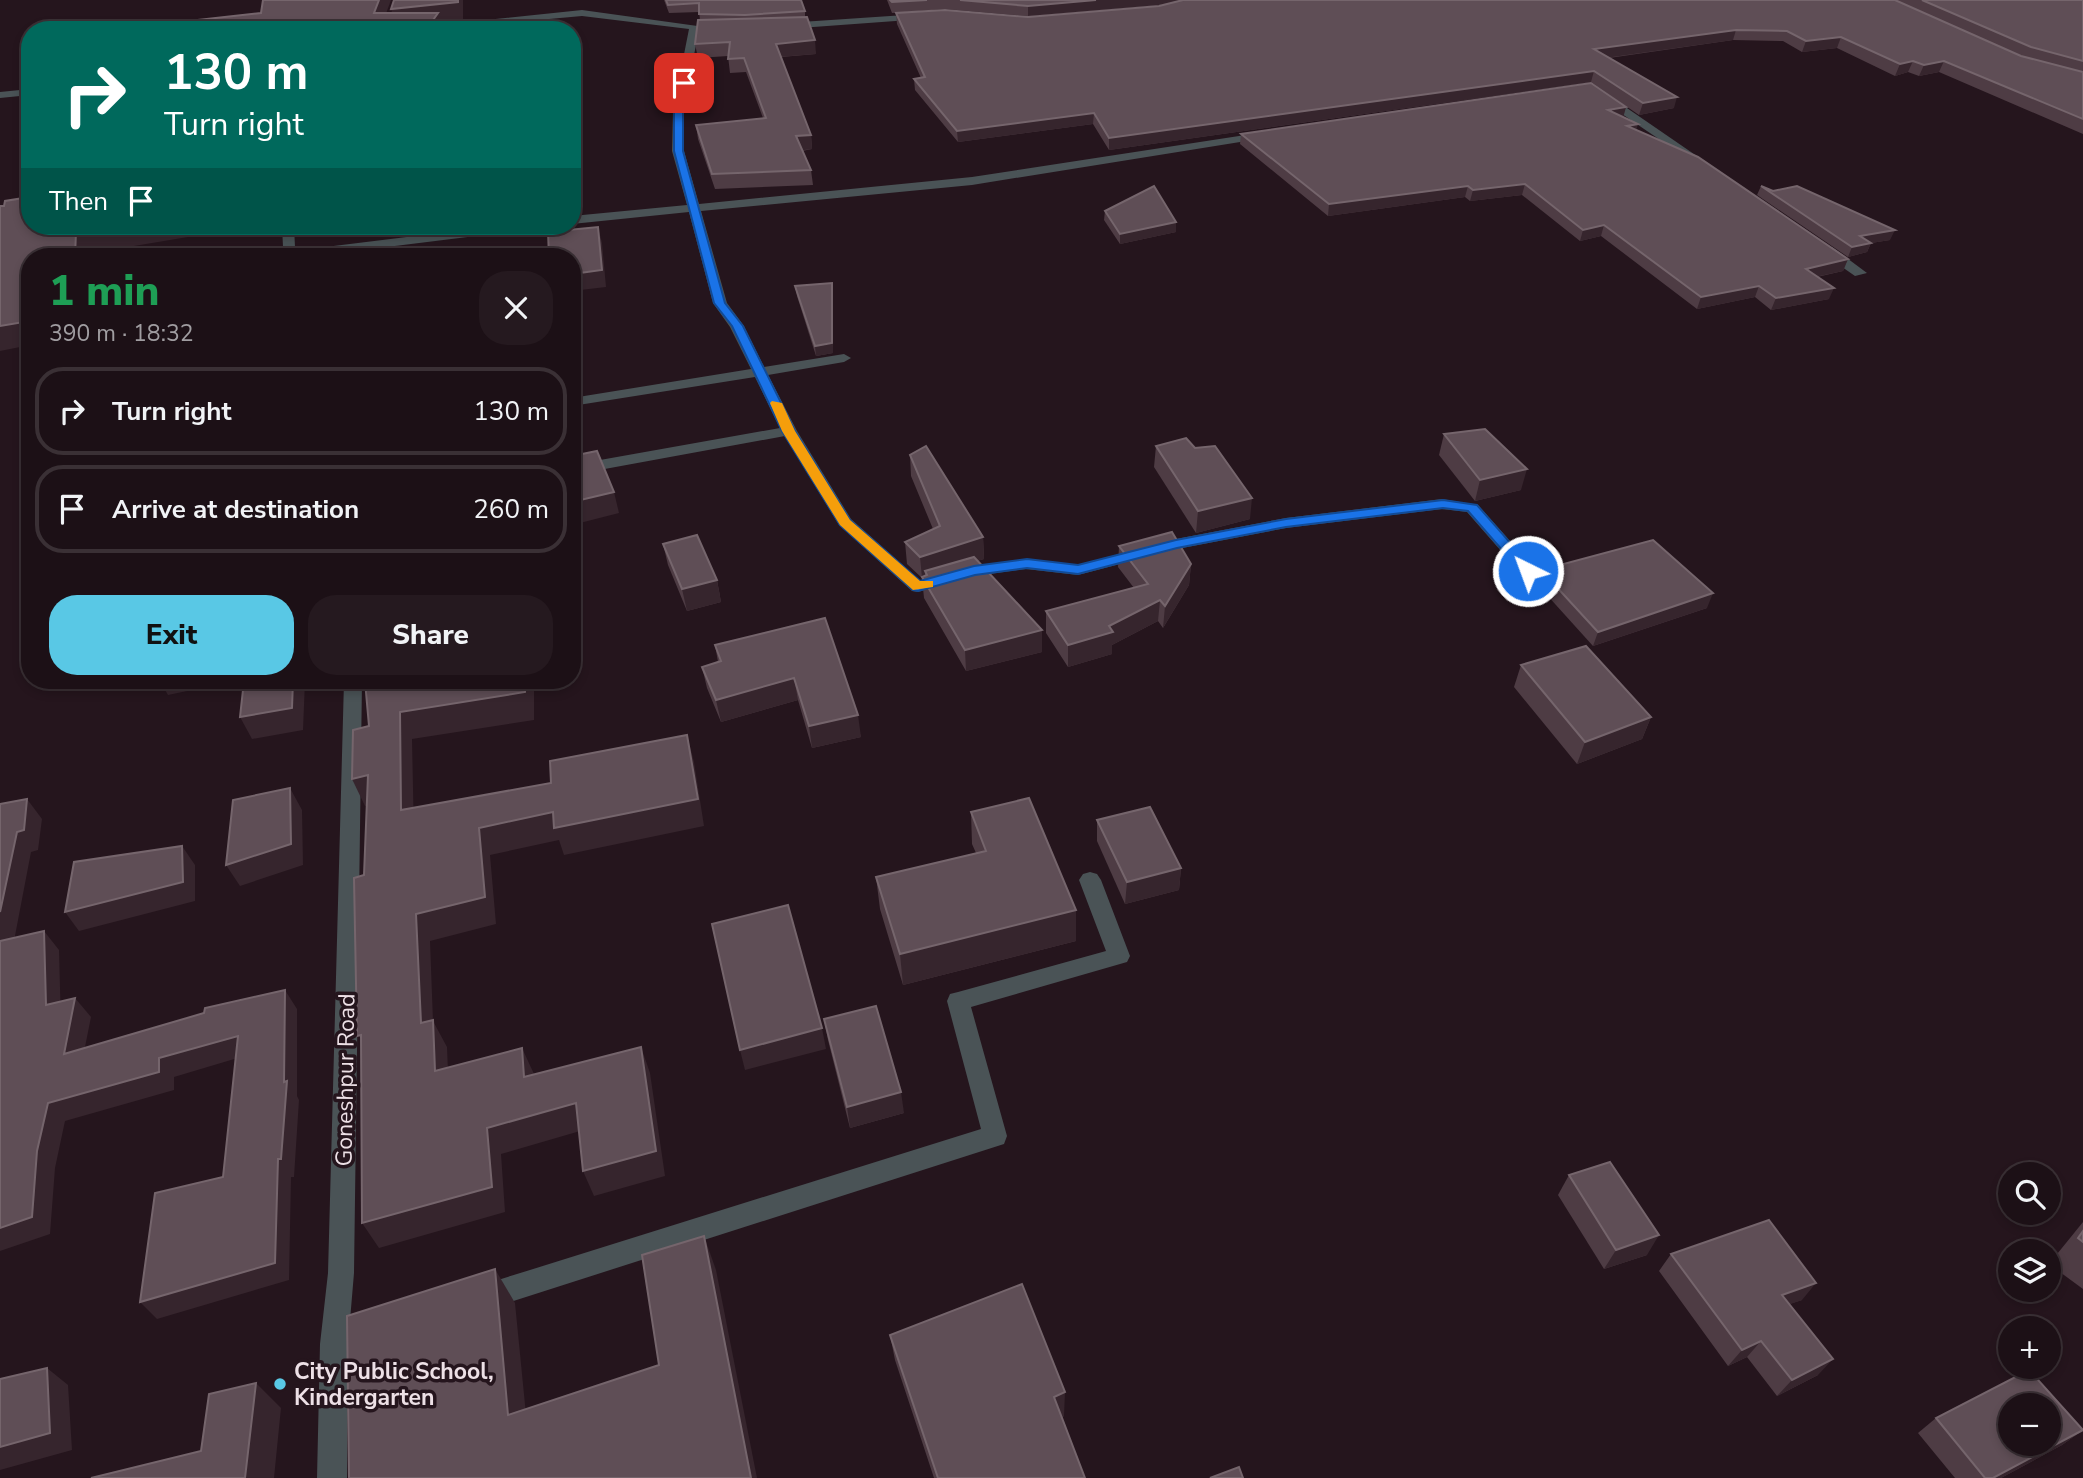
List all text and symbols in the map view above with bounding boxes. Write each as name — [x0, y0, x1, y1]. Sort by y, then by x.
text: 130 m — [164, 39, 308, 106]
icon: right — [49, 49, 140, 140]
pin — [654, 53, 714, 113]
icon: arrive — [665, 64, 703, 102]
text: Turn right — [164, 103, 304, 146]
icon: arrive — [122, 182, 160, 220]
text: Then — [49, 184, 108, 219]
text: 1 min — [49, 263, 159, 320]
button: close — [479, 271, 553, 345]
text: 390 m · 18:32 — [49, 318, 194, 349]
icon: right — [53, 392, 91, 430]
text: Turn right — [112, 394, 231, 429]
text: 130 m — [473, 394, 549, 429]
icon: arrive — [53, 490, 91, 528]
text: Arrive at destination — [112, 492, 359, 527]
text: 260 m — [473, 492, 549, 527]
position arrow — [1491, 534, 1565, 608]
button: Exit — [49, 595, 294, 675]
button: Share — [308, 595, 553, 675]
street label: Goneshpur Road — [328, 993, 363, 1167]
map controls — [1998, 1162, 2061, 1456]
button: search — [1998, 1162, 2061, 1225]
button: layers — [1998, 1239, 2061, 1302]
button: + — [1998, 1316, 2061, 1379]
place label: City Public School, Kindergarten — [294, 1356, 494, 1413]
marker: City Public School, Kindergarten — [272, 1376, 288, 1392]
button: − — [1998, 1393, 2061, 1456]

